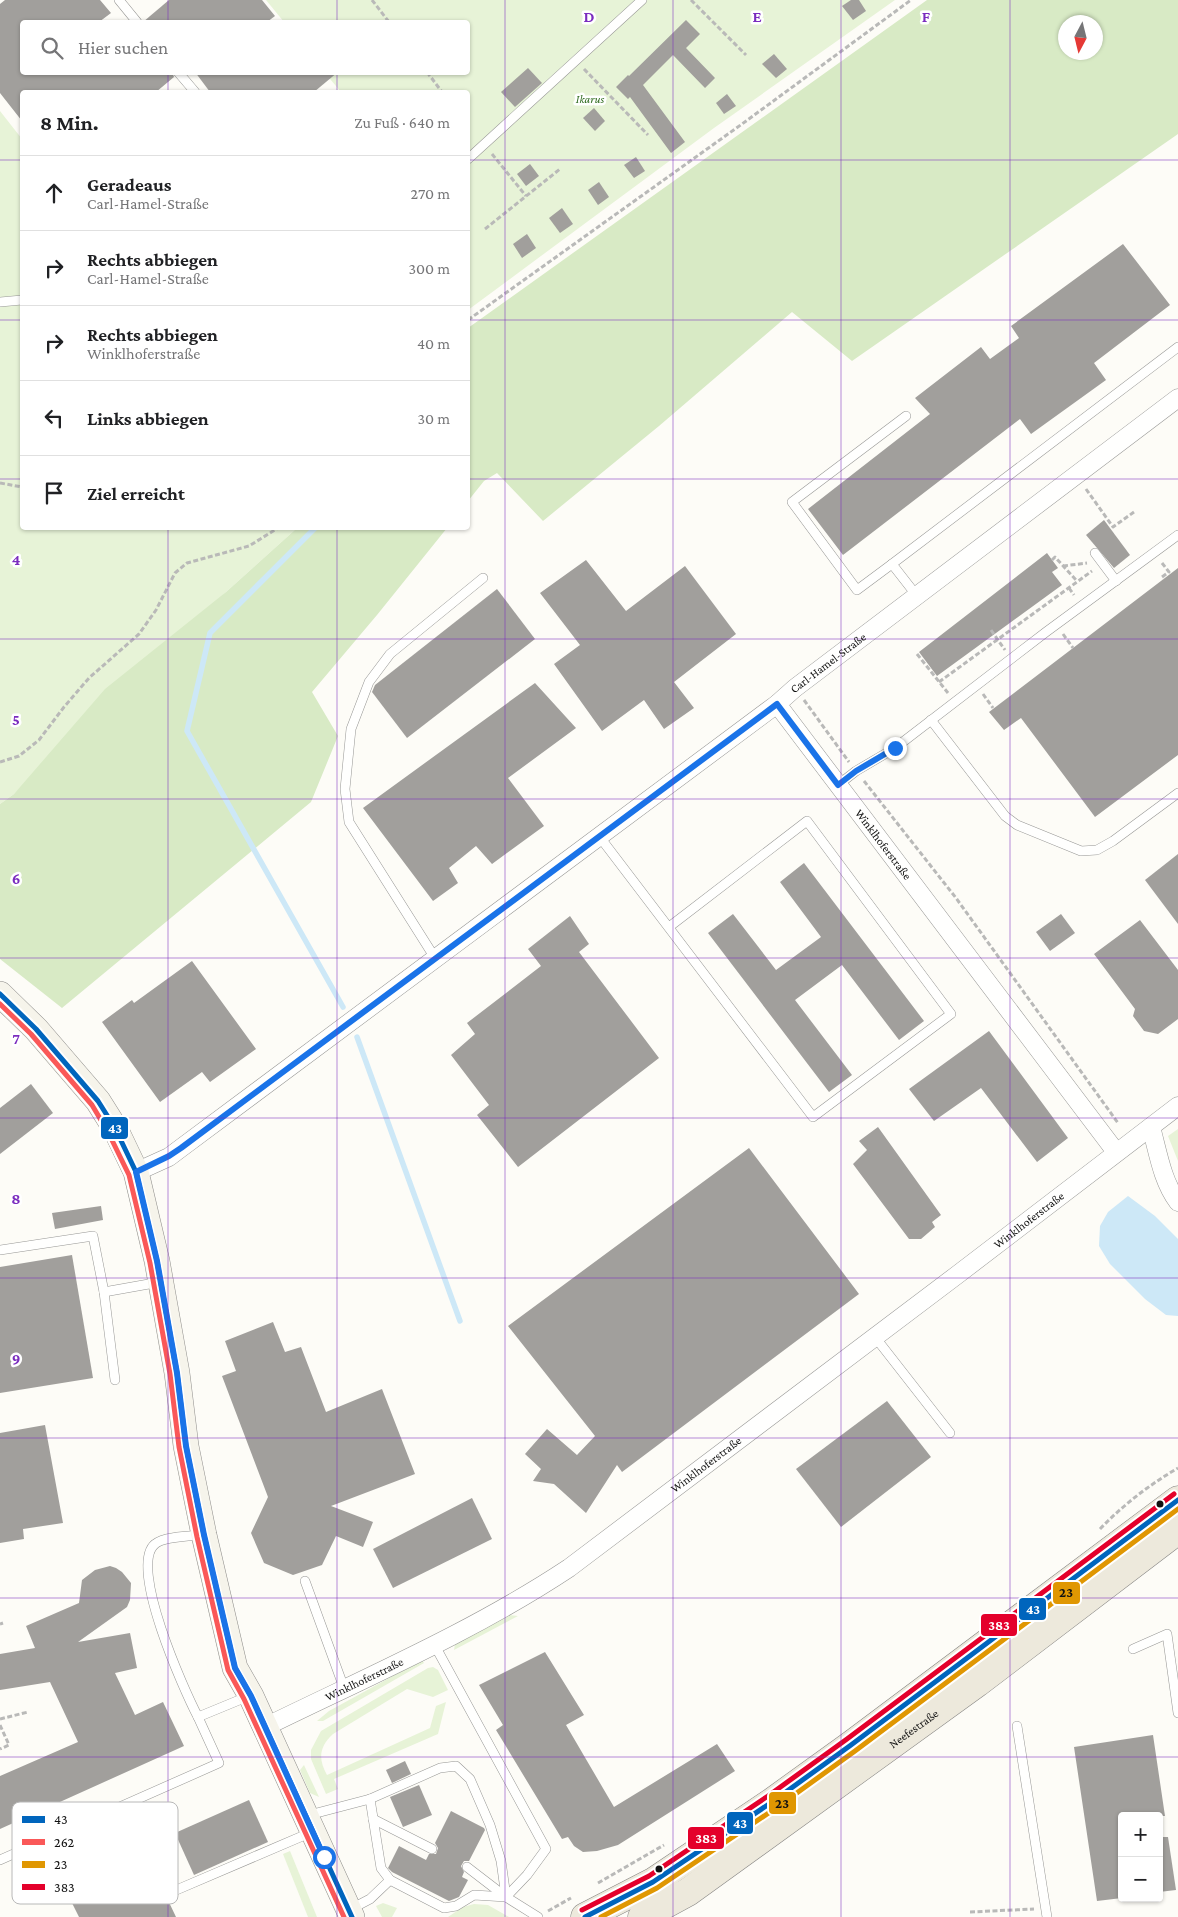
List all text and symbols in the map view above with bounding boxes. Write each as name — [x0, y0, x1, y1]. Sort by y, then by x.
text: D — [583, 8, 595, 25]
text: E — [752, 8, 762, 25]
text: F — [922, 8, 931, 25]
north arrow — [1058, 15, 1103, 60]
search box — [20, 20, 470, 75]
icon: search — [38, 34, 66, 62]
text: Hier suchen — [78, 37, 168, 58]
park label: Ikarus — [576, 92, 604, 106]
text: 8 Min. — [40, 111, 99, 135]
text: Zu Fuß · 640 m — [354, 114, 450, 131]
text: Geradeaus — [87, 174, 172, 195]
icon: ahead — [40, 179, 68, 207]
text: 270 m — [411, 185, 450, 202]
text: Carl-Hamel-Straße — [87, 195, 209, 212]
text: Rechts abbiegen — [87, 249, 218, 270]
icon: right — [40, 254, 68, 282]
text: 300 m — [408, 260, 450, 277]
text: Carl-Hamel-Straße — [87, 270, 209, 287]
text: Rechts abbiegen — [87, 324, 218, 345]
icon: right — [40, 329, 68, 357]
text: 40 m — [417, 335, 450, 352]
text: Winklhoferstraße — [87, 345, 200, 362]
icon: left — [40, 404, 68, 432]
text: Links abbiegen — [87, 408, 209, 429]
text: 30 m — [418, 410, 450, 427]
icon: arrive — [40, 479, 68, 507]
text: Ziel erreicht — [87, 483, 185, 504]
text: 4 — [12, 551, 21, 568]
street label: Carl-Hamel-Straße — [787, 630, 869, 696]
text: 5 — [12, 711, 20, 728]
route end — [884, 737, 907, 760]
street label: Winklhoferstraße — [852, 806, 914, 882]
text: 6 — [12, 870, 20, 887]
text: 7 — [12, 1030, 20, 1047]
line badge: 43 — [100, 1116, 129, 1140]
text: 43 — [108, 1120, 122, 1136]
street label: Winklhoferstraße — [991, 1189, 1067, 1251]
text: 8 — [11, 1190, 21, 1207]
text: 9 — [12, 1350, 20, 1367]
street label: Winklhoferstraße — [668, 1433, 744, 1496]
unlabelled marker — [1155, 1499, 1165, 1509]
line badge: 23 — [1052, 1581, 1081, 1605]
text: 23 — [1059, 1584, 1073, 1600]
line badge: 43 — [1018, 1597, 1047, 1621]
text: 43 — [1026, 1601, 1040, 1617]
line badge: 383 — [980, 1613, 1018, 1637]
text: 383 — [988, 1617, 1010, 1633]
street label: Winklhoferstraße — [323, 1655, 405, 1704]
street label: Neefestraße — [886, 1706, 941, 1751]
line badge: 23 — [768, 1791, 797, 1815]
text: 23 — [775, 1795, 789, 1811]
legend — [12, 1802, 178, 1904]
text: 43 — [54, 1811, 68, 1827]
line badge: 43 — [726, 1811, 754, 1835]
map controls — [1118, 1812, 1163, 1902]
button: + — [1118, 1812, 1163, 1857]
text: 43 — [733, 1815, 747, 1831]
line badge: 383 — [687, 1826, 725, 1850]
text: 383 — [695, 1830, 717, 1846]
text: 262 — [54, 1834, 75, 1850]
route start — [313, 1846, 336, 1869]
text: 23 — [54, 1856, 67, 1872]
button: − — [1118, 1857, 1163, 1902]
unlabelled marker — [654, 1864, 664, 1874]
text: 383 — [54, 1879, 75, 1895]

